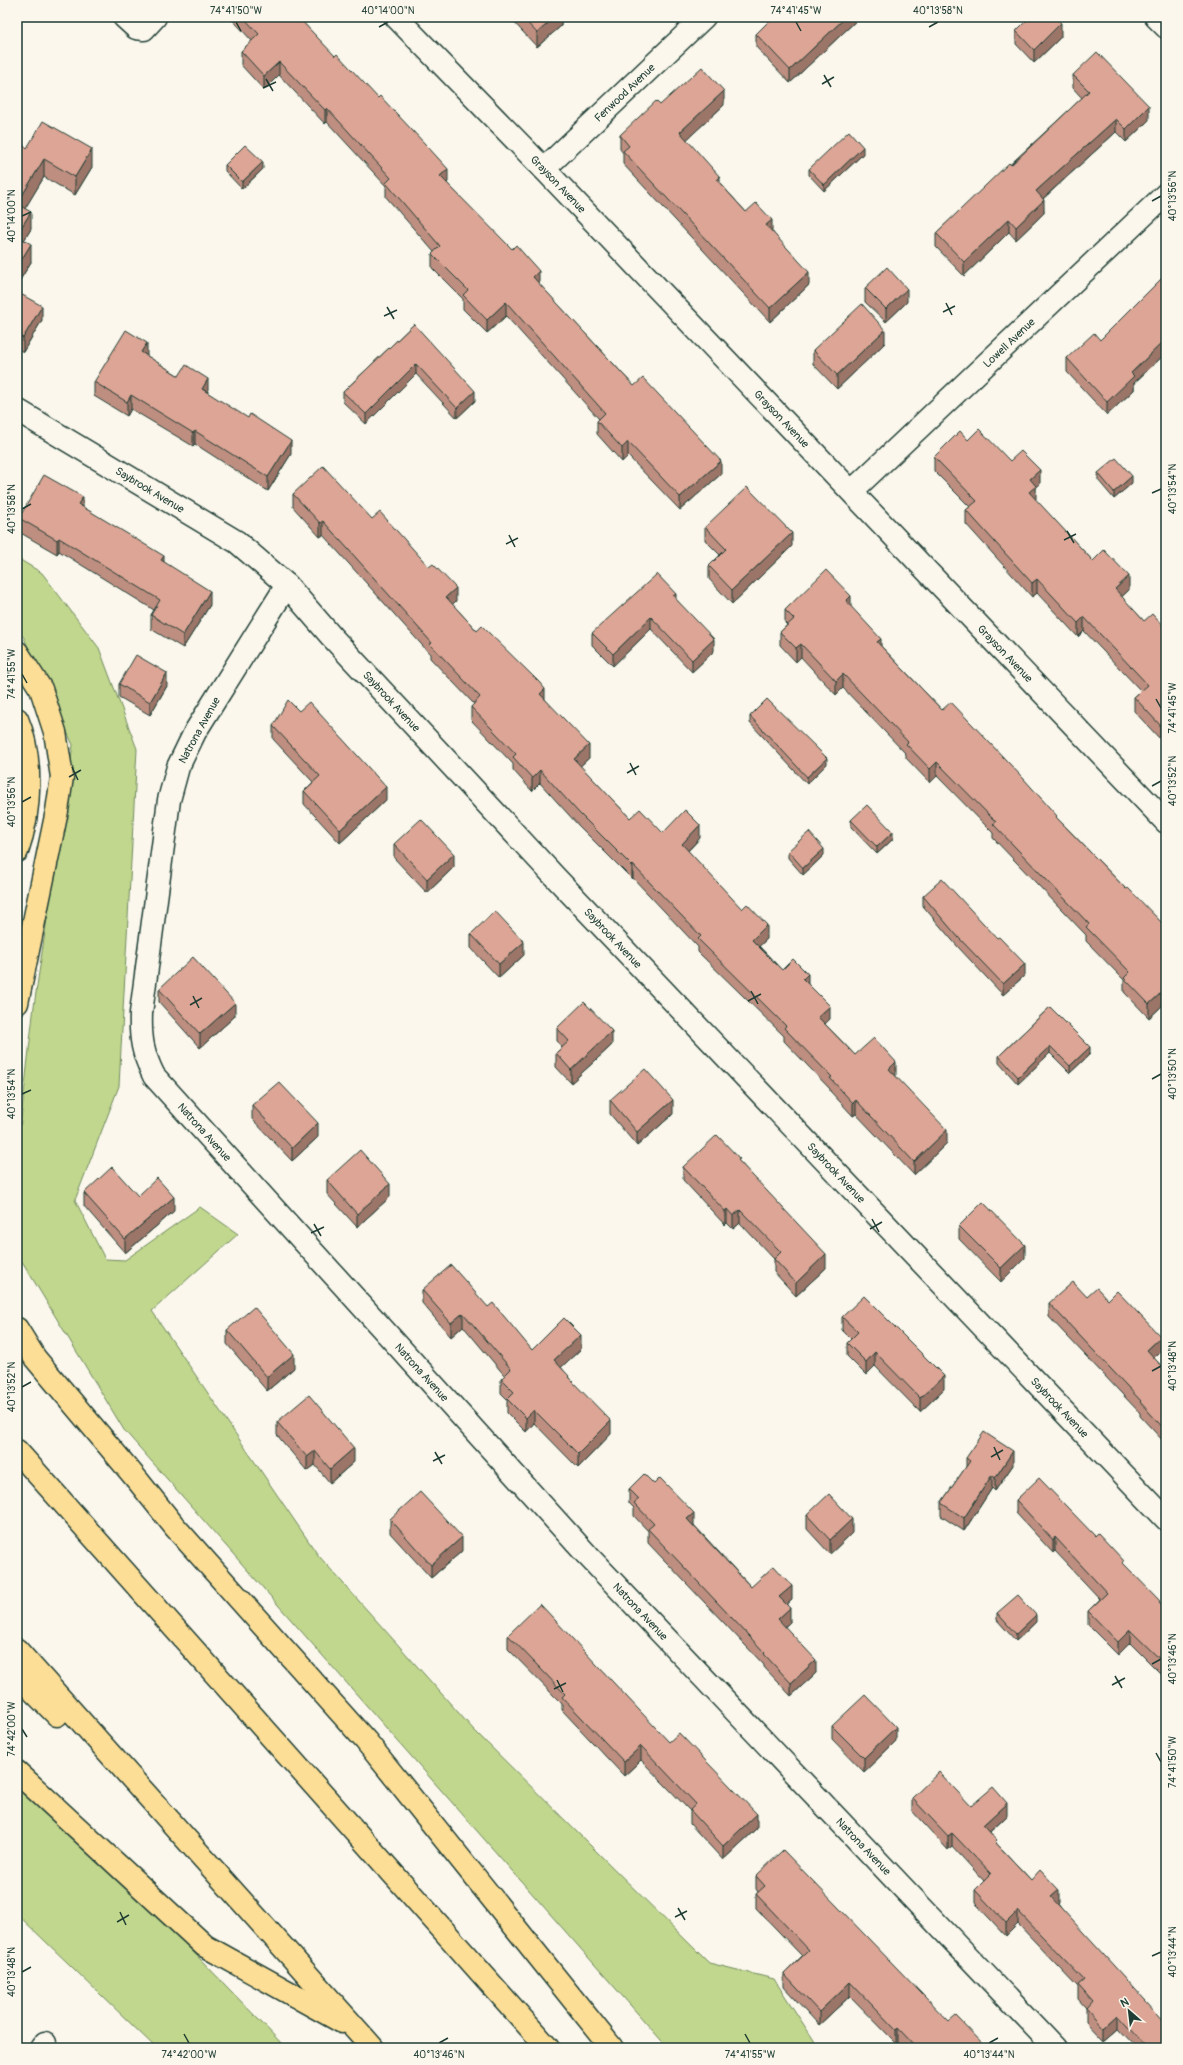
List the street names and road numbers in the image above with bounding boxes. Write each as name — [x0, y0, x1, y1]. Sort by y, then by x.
street label: Fenwood Avenue — [592, 61, 658, 125]
street label: Grayson Avenue — [528, 153, 589, 216]
street label: Lowell Avenue — [981, 315, 1038, 370]
street label: Grayson Avenue — [751, 388, 812, 451]
street label: Saybrook Avenue — [113, 465, 187, 516]
street label: Grayson Avenue — [975, 622, 1036, 685]
street label: Saybrook Avenue — [360, 669, 423, 735]
street label: Natrona Avenue — [176, 694, 223, 766]
street label: Saybrook Avenue — [581, 905, 645, 971]
street label: Natrona Avenue — [175, 1101, 234, 1164]
street label: Saybrook Avenue — [804, 1140, 868, 1206]
street label: Natrona Avenue — [392, 1341, 452, 1405]
street label: Saybrook Avenue — [1028, 1375, 1091, 1441]
street label: Natrona Avenue — [610, 1580, 671, 1643]
street label: Natrona Avenue — [833, 1815, 894, 1878]

